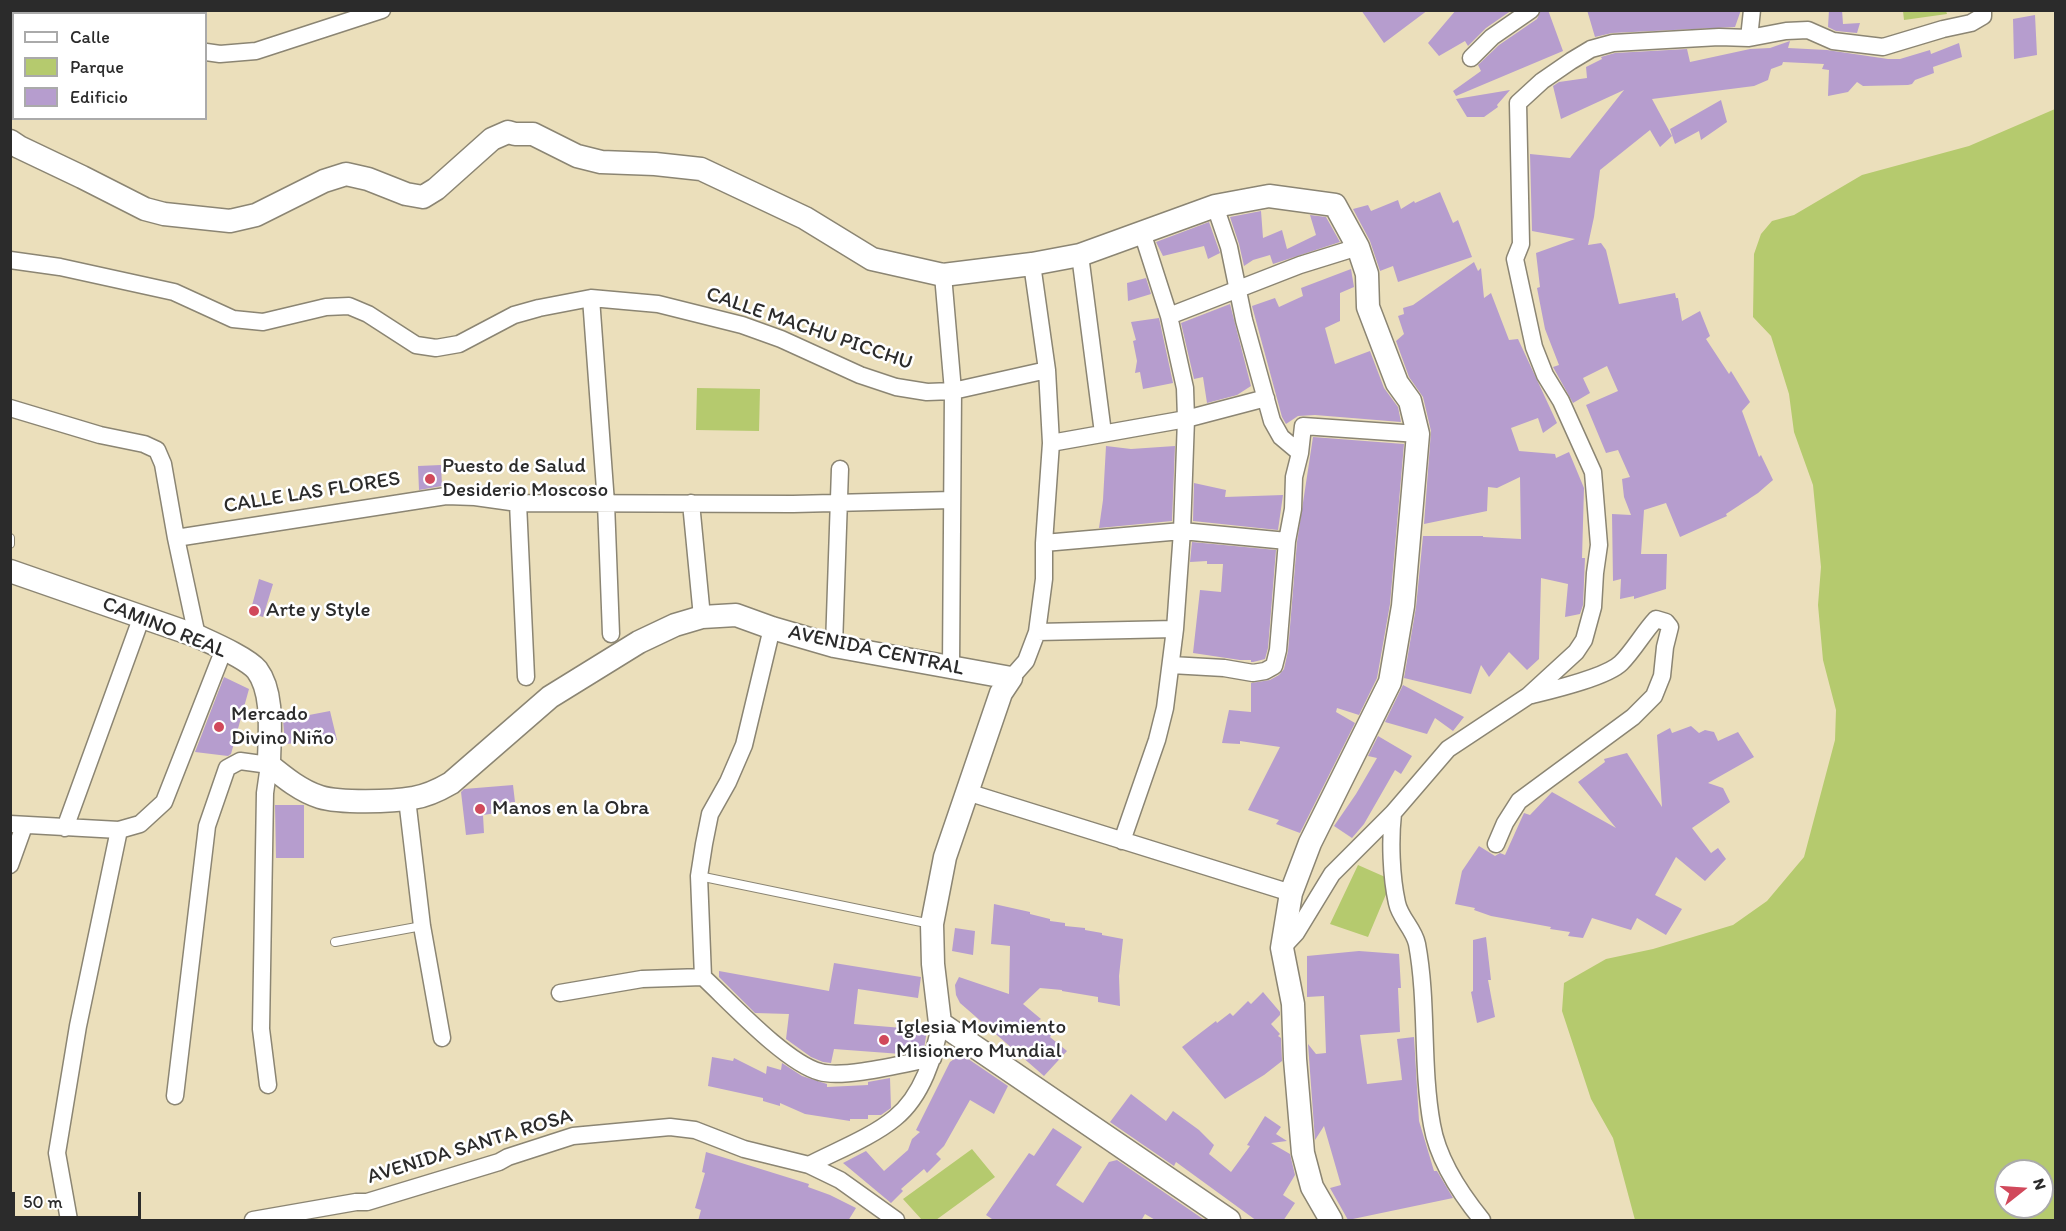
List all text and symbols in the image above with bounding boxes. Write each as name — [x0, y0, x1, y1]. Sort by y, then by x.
legend — [12, 12, 207, 120]
text: Calle — [70, 26, 110, 48]
text: Parque — [70, 56, 124, 78]
text: Edificio — [70, 86, 128, 108]
street label: CALLE MACHU PICCHU — [703, 282, 915, 376]
place label: Puesto de Salud Desiderio Moscoso — [442, 454, 608, 504]
street label: CALLE LAS FLORES — [222, 467, 402, 519]
marker: Puesto de Salud Desiderio Moscoso — [423, 472, 437, 486]
street label: CAMINO REAL — [98, 592, 230, 664]
place label: Arte y Style — [266, 598, 370, 624]
marker: Arte y Style — [247, 604, 261, 618]
street label: AVENIDA CENTRAL — [786, 620, 966, 682]
place label: Mercado Divino Niño — [231, 702, 334, 752]
marker: Mercado Divino Niño — [212, 720, 226, 734]
place label: Manos en la Obra — [492, 796, 649, 822]
marker: Manos en la Obra — [473, 802, 487, 816]
place label: Iglesia Movimiento Misionero Mundial — [896, 1015, 1066, 1065]
marker: Iglesia Movimiento Misionero Mundial — [877, 1033, 891, 1047]
street label: AVENIDA SANTA ROSA — [364, 1104, 576, 1190]
north arrow — [1994, 1159, 2054, 1219]
text: N — [2029, 1176, 2050, 1192]
scale bar — [15, 1180, 144, 1218]
text: 50 m — [23, 1191, 63, 1213]

